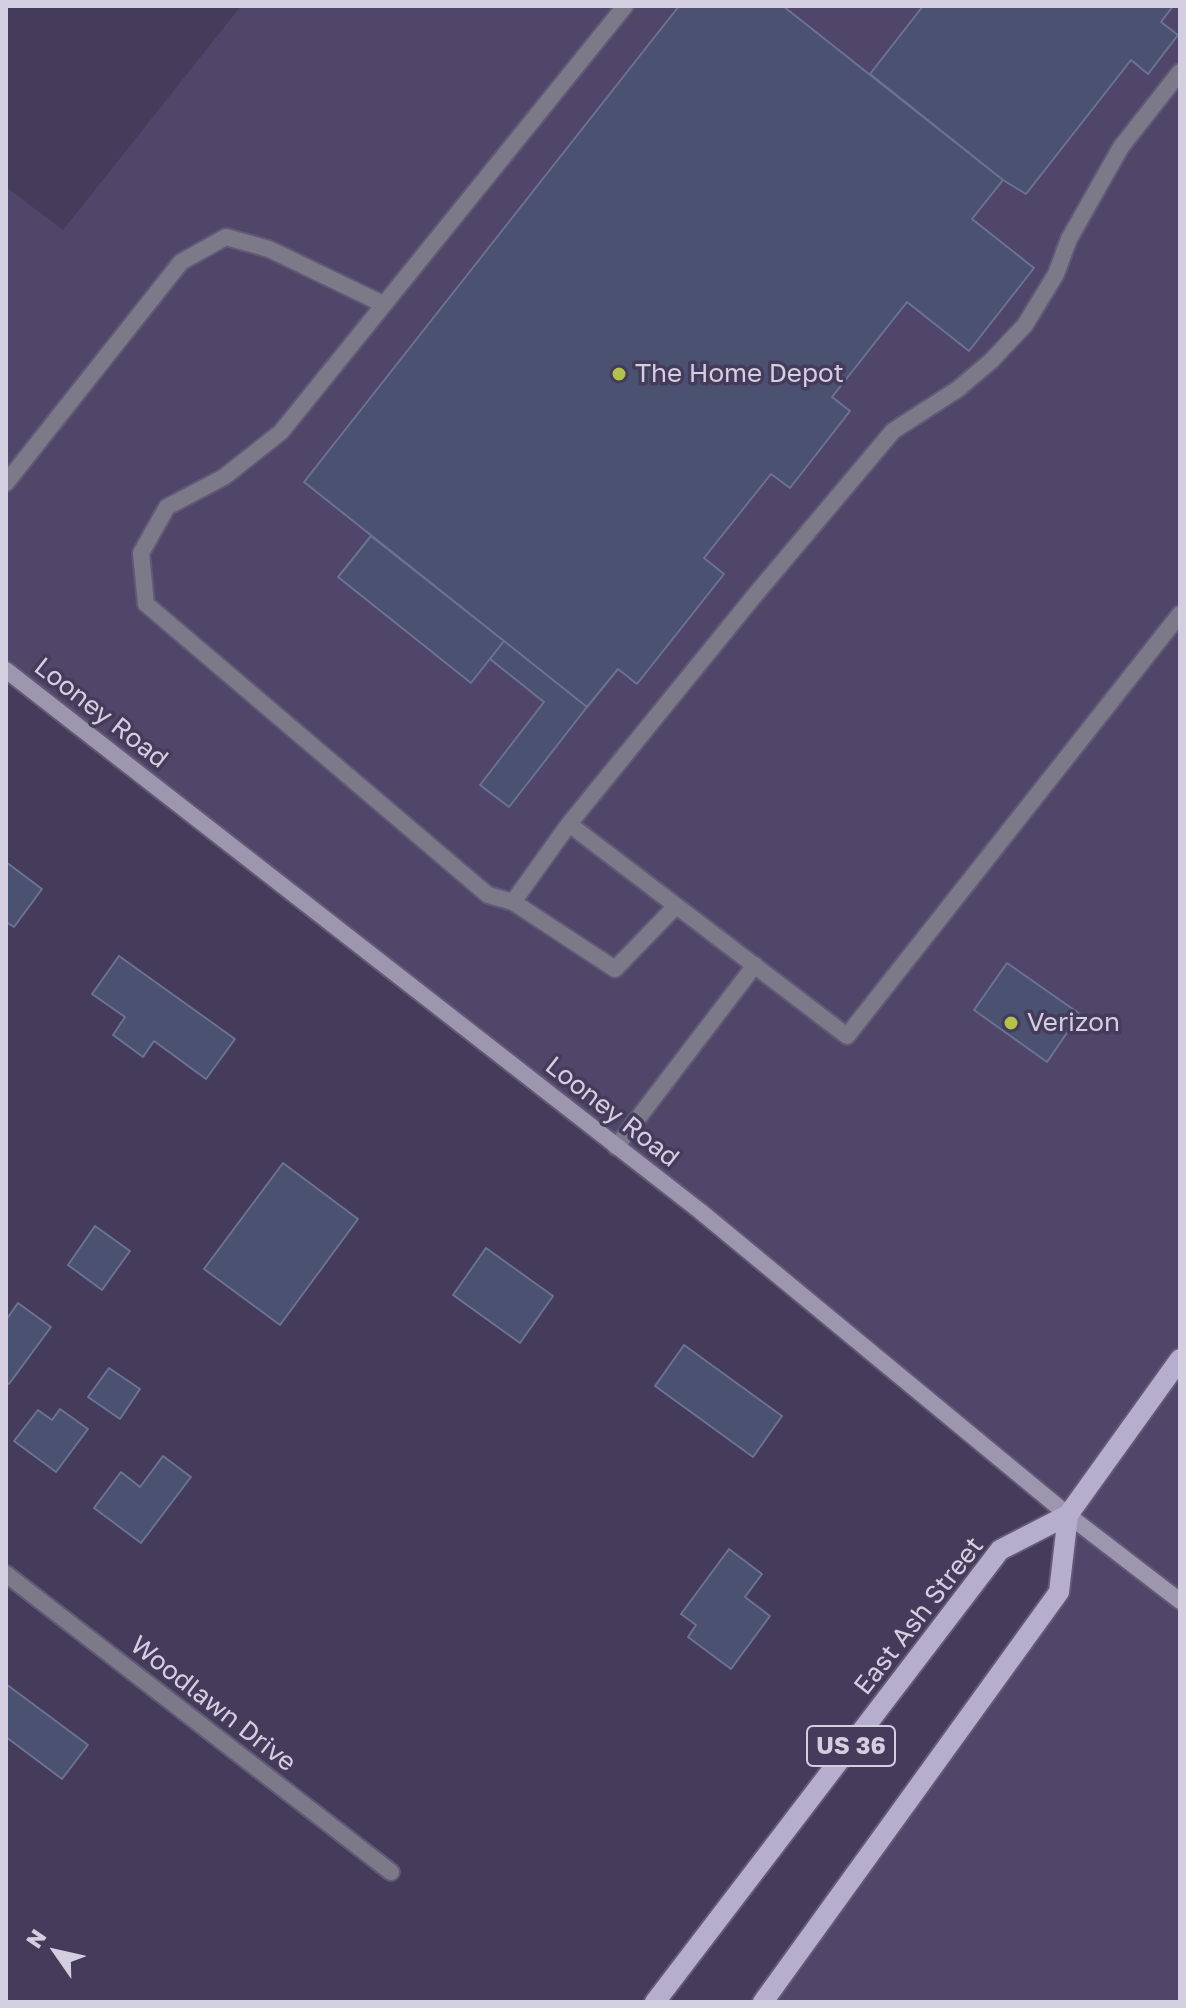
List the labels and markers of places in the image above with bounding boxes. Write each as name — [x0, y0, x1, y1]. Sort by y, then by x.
place label: The Home Depot — [635, 358, 844, 390]
marker: The Home Depot — [610, 365, 628, 383]
place label: Verizon — [1027, 1007, 1120, 1039]
marker: Verizon — [1002, 1014, 1020, 1032]

